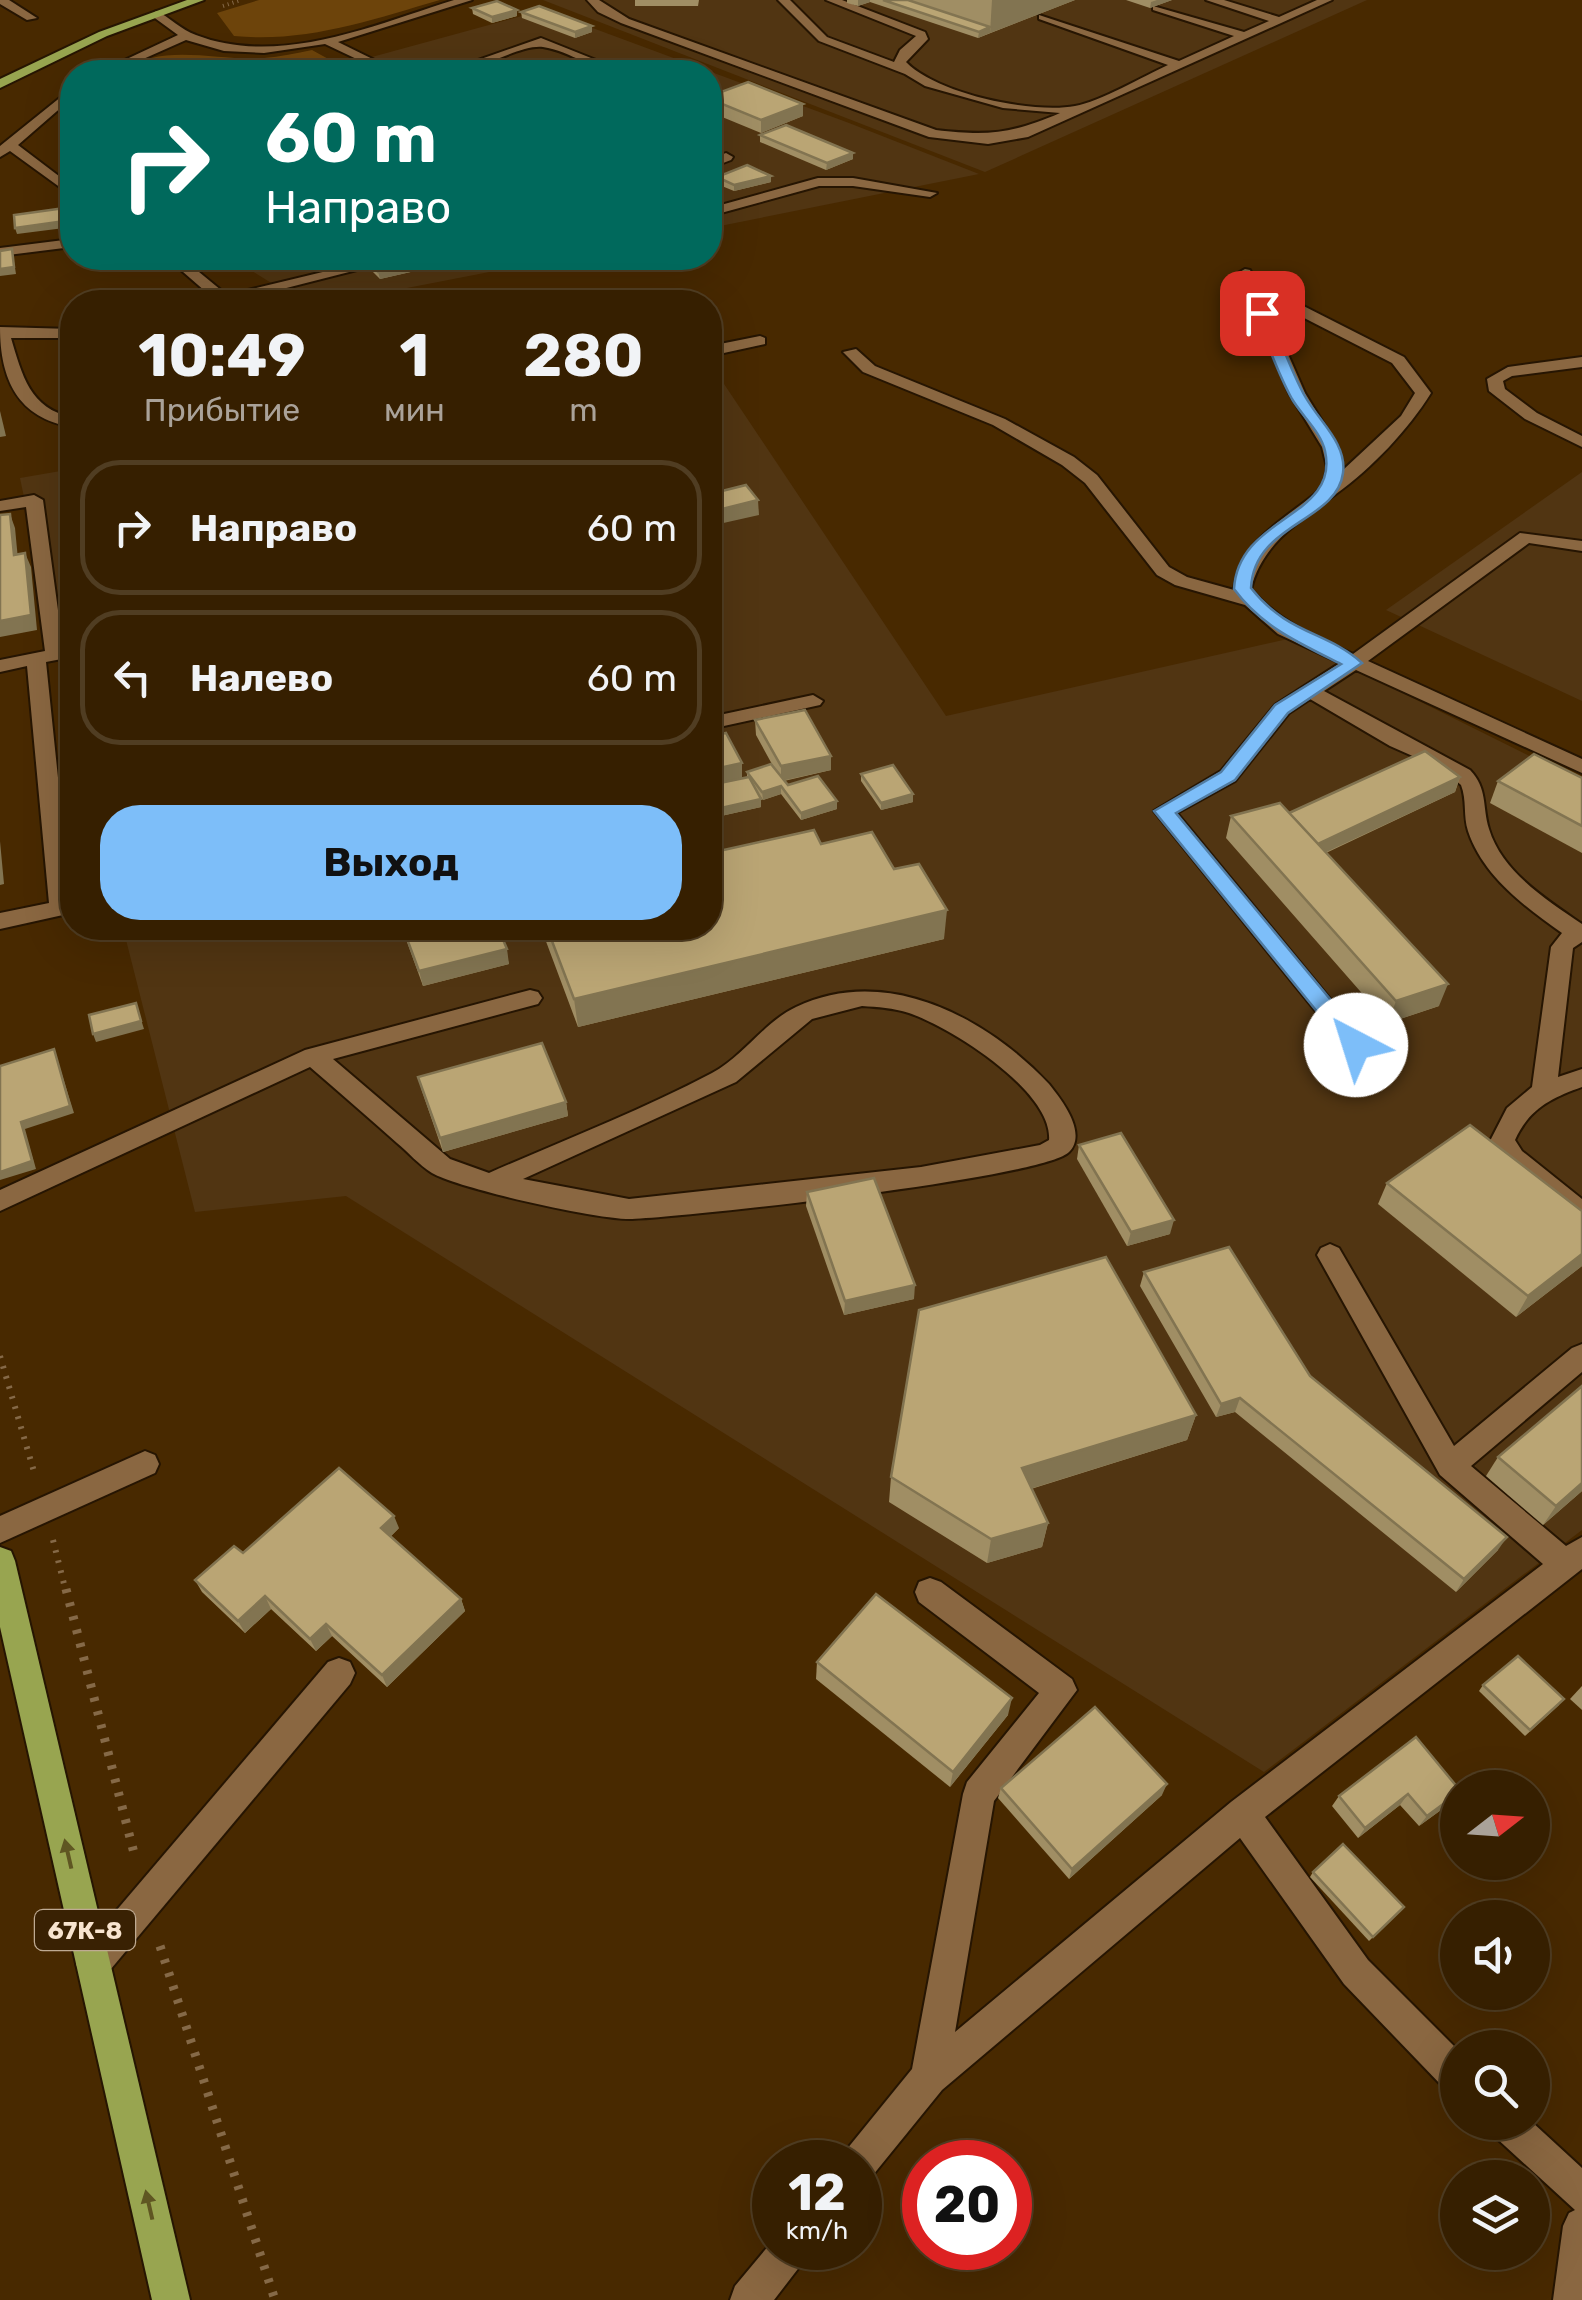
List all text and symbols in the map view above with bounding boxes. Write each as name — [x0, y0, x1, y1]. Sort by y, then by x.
text: 60 m — [265, 97, 437, 180]
icon: right — [100, 100, 230, 230]
text: Направо — [265, 181, 451, 234]
pin — [1220, 271, 1305, 356]
icon: arrive — [1235, 286, 1290, 341]
text: 10:49 — [138, 320, 306, 391]
text: 1 — [400, 320, 429, 391]
text: 280 — [523, 320, 644, 391]
text: Прибытие — [144, 391, 300, 429]
text: мин — [384, 391, 445, 429]
text: m — [569, 391, 598, 429]
icon: right — [105, 500, 160, 555]
text: Направо — [190, 505, 357, 551]
text: 60 m — [587, 505, 677, 551]
icon: left — [105, 650, 160, 705]
text: Налево — [190, 655, 333, 701]
text: 60 m — [587, 655, 677, 701]
button: Выход — [100, 805, 682, 920]
position arrow — [1304, 993, 1408, 1097]
north arrow — [1440, 1770, 1550, 1880]
map controls — [1440, 1770, 1550, 2270]
one-way arrow — [60, 1838, 75, 1869]
button: sound — [1440, 1900, 1550, 2010]
road number: 67К-8 — [35, 1910, 135, 1950]
button: search — [1440, 2030, 1550, 2140]
speed limit sign: 20 — [902, 2140, 1032, 2270]
button: layers — [1440, 2160, 1550, 2270]
text: 12 — [788, 2163, 846, 2223]
one-way arrow — [141, 2189, 156, 2220]
text: km/h — [786, 2216, 848, 2245]

